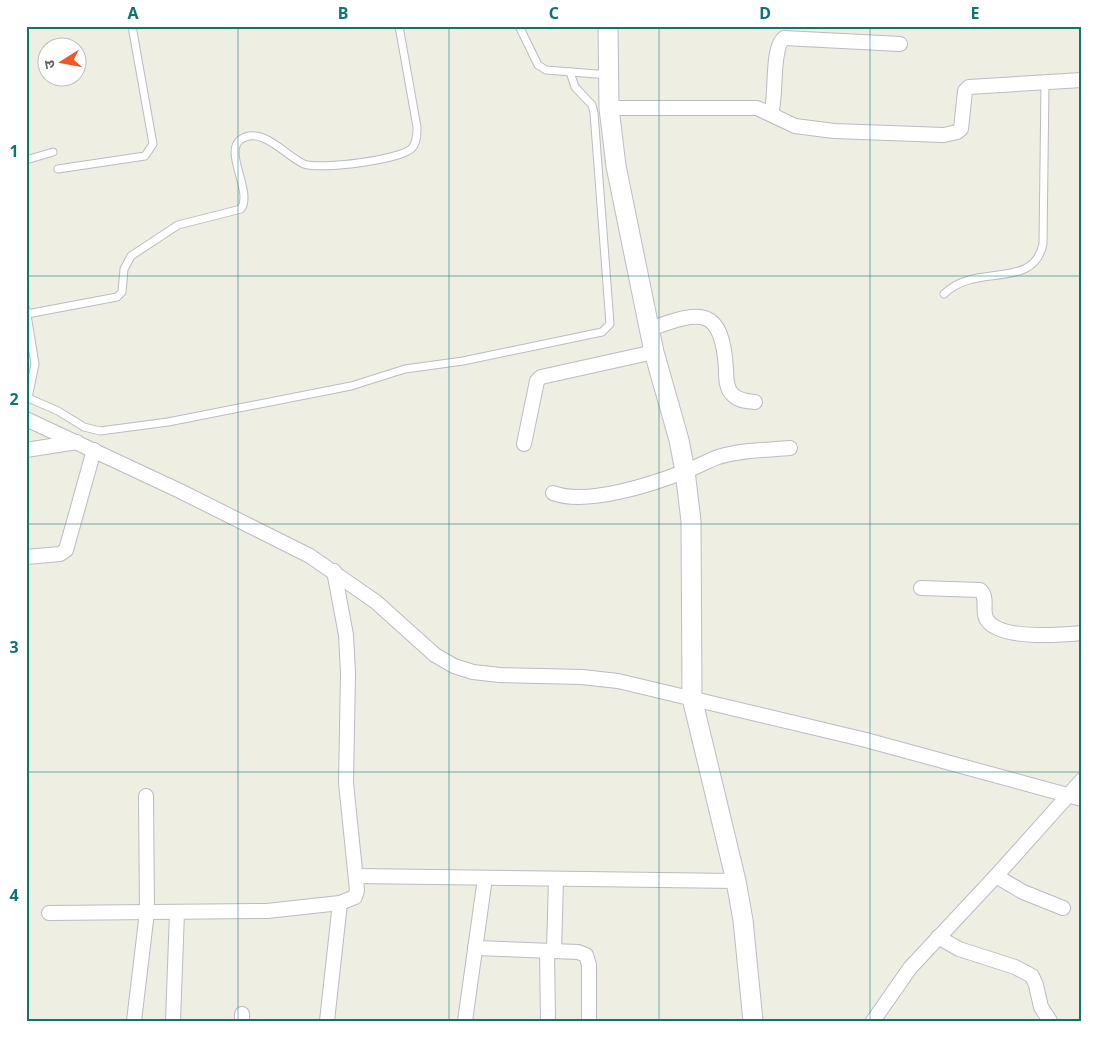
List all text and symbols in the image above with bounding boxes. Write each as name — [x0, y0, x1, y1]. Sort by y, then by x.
text: A — [127, 2, 139, 24]
text: B — [338, 2, 348, 24]
text: C — [549, 2, 559, 24]
text: D — [759, 2, 771, 24]
text: E — [971, 2, 980, 24]
north arrow — [38, 38, 88, 88]
text: उ — [38, 58, 59, 70]
text: 1 — [9, 140, 19, 162]
text: 2 — [9, 388, 19, 410]
text: 3 — [9, 636, 19, 658]
text: 4 — [9, 884, 19, 906]

